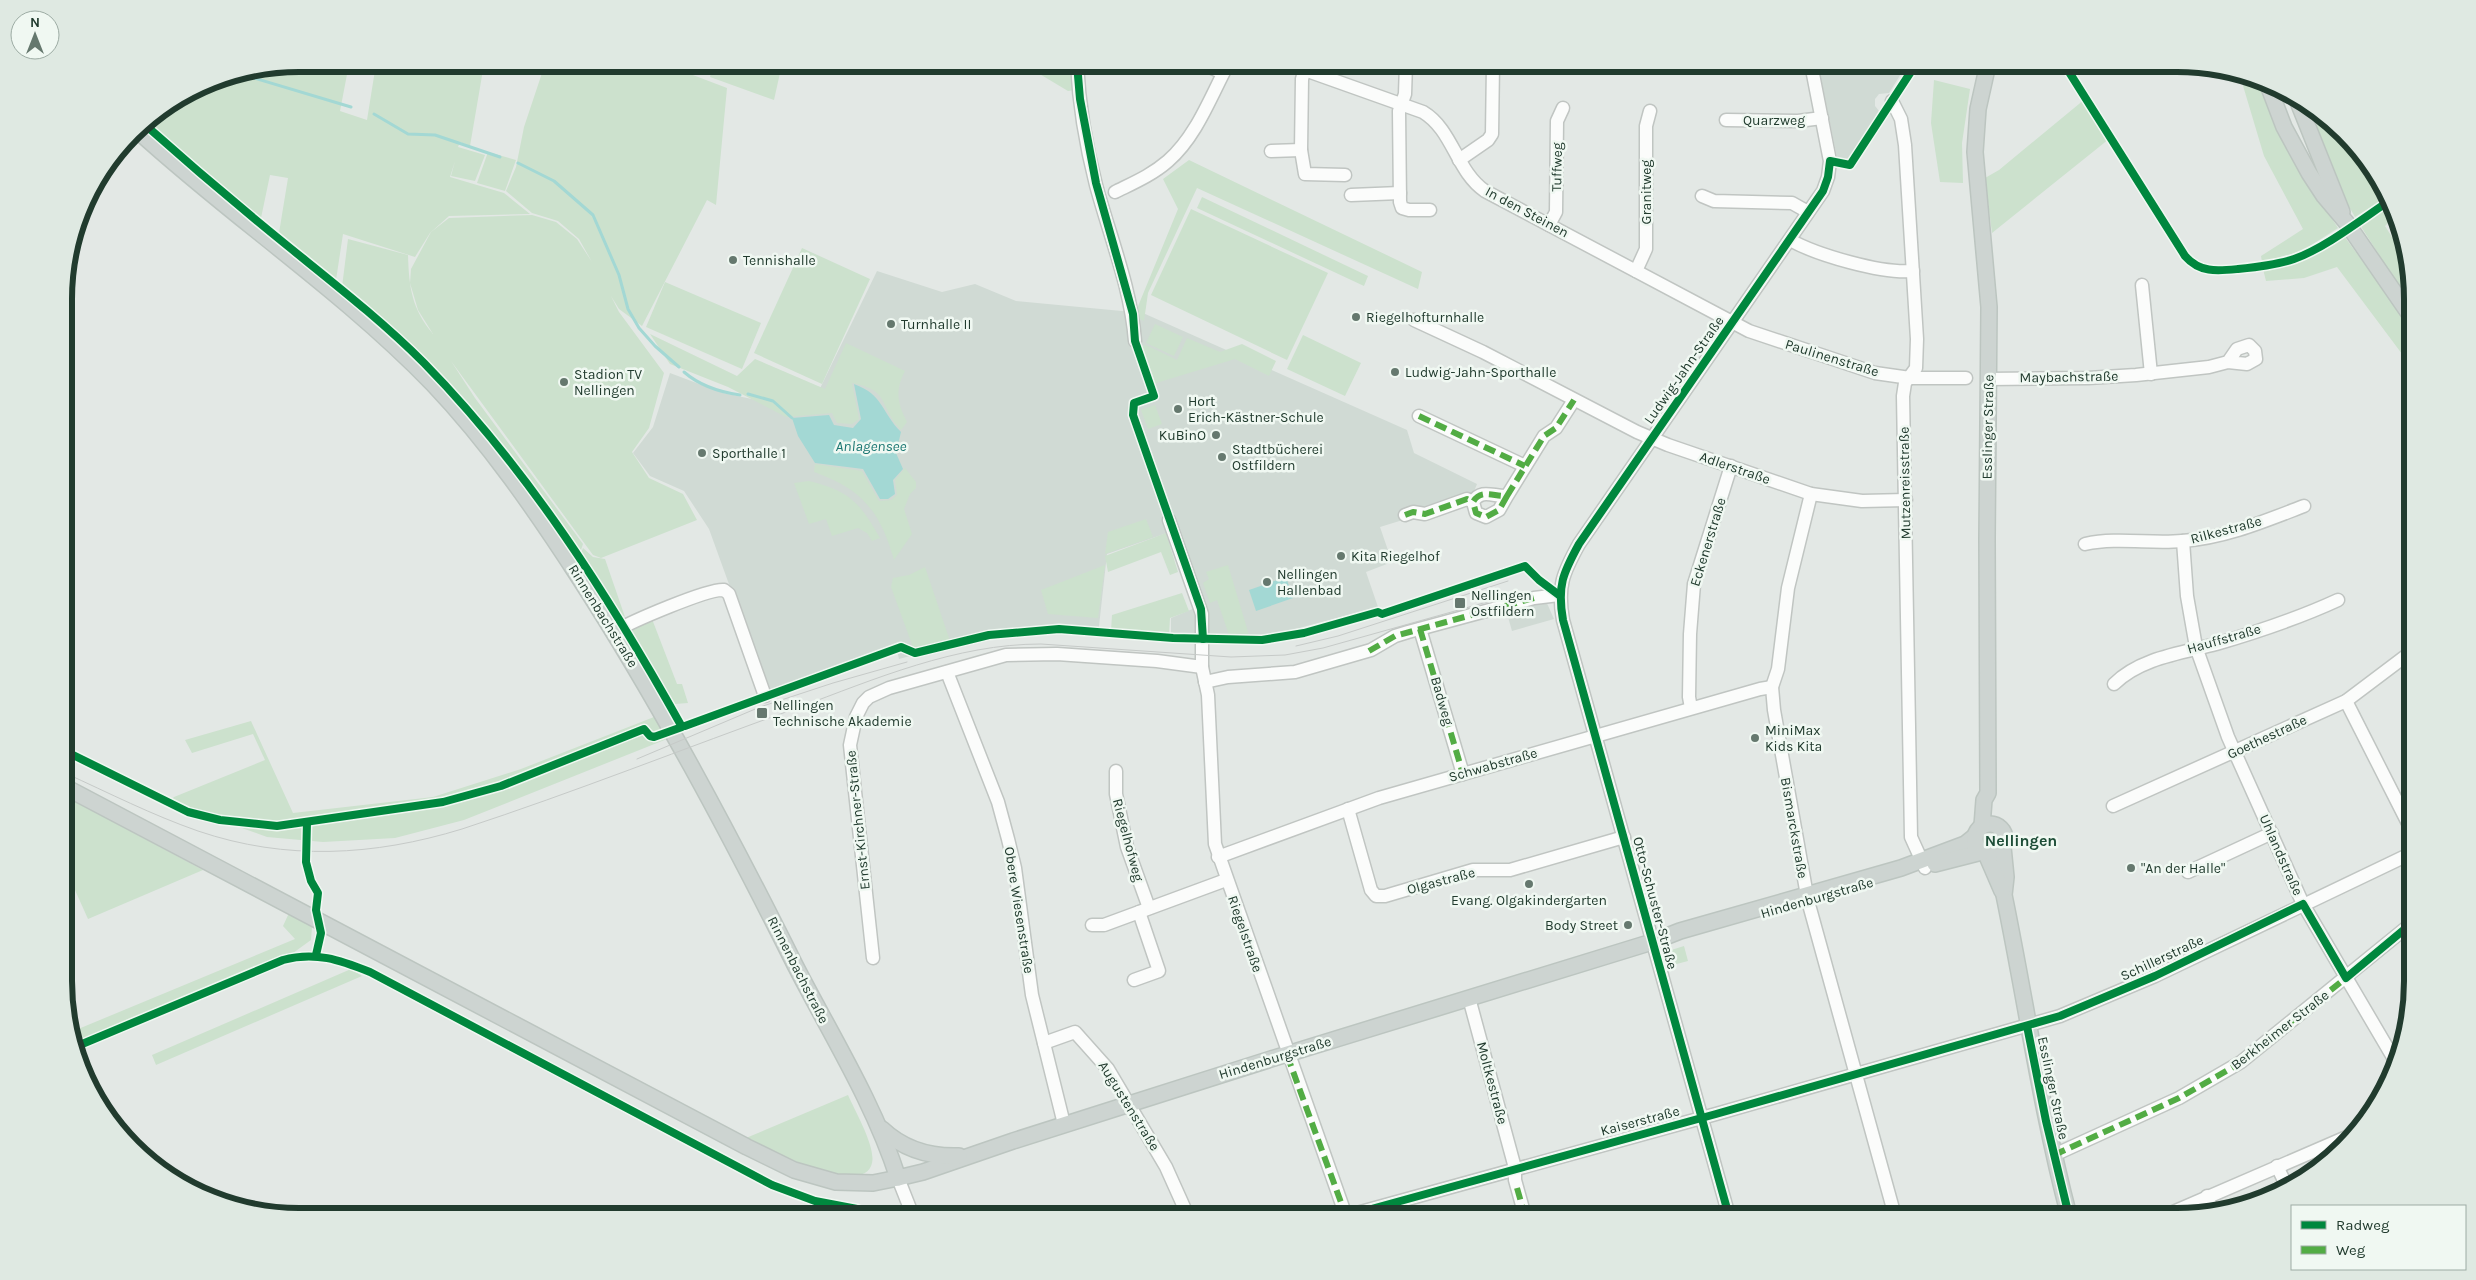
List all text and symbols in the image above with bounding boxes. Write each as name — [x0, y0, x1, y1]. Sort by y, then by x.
north arrow — [10, 10, 60, 60]
text: N — [30, 14, 40, 31]
street label: Quarzweg — [1743, 112, 1805, 129]
street label: Tuffweg — [1548, 142, 1566, 192]
street label: Granitweg — [1638, 159, 1655, 224]
street label: In den Steinen — [1482, 183, 1572, 241]
place label: Tennishalle — [743, 252, 816, 269]
marker: Tennishalle — [727, 254, 739, 266]
place label: Riegelhofturnhalle — [1366, 309, 1484, 326]
marker: Riegelhofturnhalle — [1350, 311, 1362, 323]
street label: Ludwig-Jahn-Straße — [1640, 313, 1728, 427]
place label: Turnhalle II — [901, 316, 971, 333]
marker: Turnhalle II — [885, 318, 897, 330]
street label: Paulinenstraße — [1783, 336, 1881, 380]
place label: Ludwig-Jahn-Sporthalle — [1405, 364, 1556, 381]
place label: Stadion TV Nellingen — [574, 366, 642, 399]
marker: Ludwig-Jahn-Sporthalle — [1389, 366, 1401, 378]
street label: Maybachstraße — [2019, 368, 2119, 386]
street label: Esslinger Straße — [1979, 374, 1997, 480]
marker: Stadion TV Nellingen — [558, 376, 570, 388]
place label: Hort Erich-Kästner-Schule — [1188, 393, 1324, 426]
marker: Hort Erich-Kästner-Schule — [1172, 403, 1184, 415]
street label: Mutzenreisstraße — [1896, 426, 1914, 540]
place label: KuBinO — [1159, 427, 1206, 444]
marker: KuBinO — [1210, 429, 1222, 441]
water label: Anlagensee — [836, 437, 907, 455]
place label: Stadtbücherei Ostfildern — [1232, 441, 1323, 474]
place label: Sporthalle 1 — [712, 445, 786, 462]
marker: Sporthalle 1 — [696, 447, 708, 459]
street label: Adlerstraße — [1697, 448, 1773, 488]
marker: Stadtbücherei Ostfildern — [1216, 451, 1228, 463]
street label: Eckenerstraße — [1686, 496, 1730, 588]
street label: Rilkestraße — [2189, 512, 2263, 548]
place label: Kita Riegelhof — [1351, 548, 1440, 565]
marker: Kita Riegelhof — [1335, 550, 1347, 562]
street label: Rinnenbachstraße — [564, 561, 642, 671]
place label: Nellingen Hallenbad — [1277, 566, 1342, 599]
marker: Nellingen Hallenbad — [1261, 576, 1273, 588]
place label: Nellingen Ostfildern — [1471, 587, 1535, 620]
marker: Nellingen Ostfildern — [1453, 596, 1467, 610]
street label: Hauffstraße — [2185, 620, 2263, 658]
street label: Badweg — [1427, 675, 1457, 727]
place label: Nellingen Technische Akademie — [773, 697, 912, 730]
marker: Nellingen Technische Akademie — [755, 706, 769, 720]
street label: Goethestraße — [2224, 711, 2310, 763]
place label: MiniMax Kids Kita — [1765, 722, 1822, 755]
marker: MiniMax Kids Kita — [1749, 732, 1761, 744]
street label: Schwabstraße — [1447, 744, 1539, 786]
street label: Ernst-Kirchner-Straße — [842, 749, 874, 891]
street label: Bismarckstraße — [1777, 776, 1811, 880]
street label: Riegelhofweg — [1109, 797, 1147, 883]
street label: Uhlandstraße — [2256, 812, 2306, 898]
district label: Nellingen — [1985, 831, 2057, 850]
street label: Otto-Schuster-Straße — [1629, 835, 1681, 971]
street label: Obere Wiesenstraße — [1001, 845, 1037, 975]
place label: "An der Halle" — [2141, 860, 2225, 877]
marker: "An der Halle" — [2125, 862, 2137, 874]
street label: Olgastraße — [1405, 864, 1477, 898]
street label: Hindenburgstraße — [1759, 874, 1875, 922]
marker: Evang. Olgakindergarten — [1523, 878, 1535, 890]
place label: Evang. Olgakindergarten — [1451, 892, 1607, 909]
street label: Riegelstraße — [1224, 893, 1266, 975]
street label: Rinnenbachstraße — [764, 914, 832, 1026]
place label: Body Street — [1545, 917, 1618, 934]
marker: Body Street — [1622, 919, 1634, 931]
street label: Schillerstraße — [2118, 931, 2206, 985]
street label: Berkheimer Straße — [2228, 986, 2332, 1074]
street label: Hindenburgstraße — [1217, 1033, 1333, 1083]
street label: Esslinger Straße — [2034, 1035, 2072, 1141]
street label: Moltkestraße — [1473, 1040, 1511, 1126]
street label: Augustenstraße — [1095, 1058, 1163, 1154]
street label: Kaiserstraße — [1599, 1102, 1681, 1140]
legend — [2291, 1205, 2466, 1270]
text: Radweg — [2336, 1216, 2390, 1234]
text: Weg — [2336, 1241, 2366, 1259]

